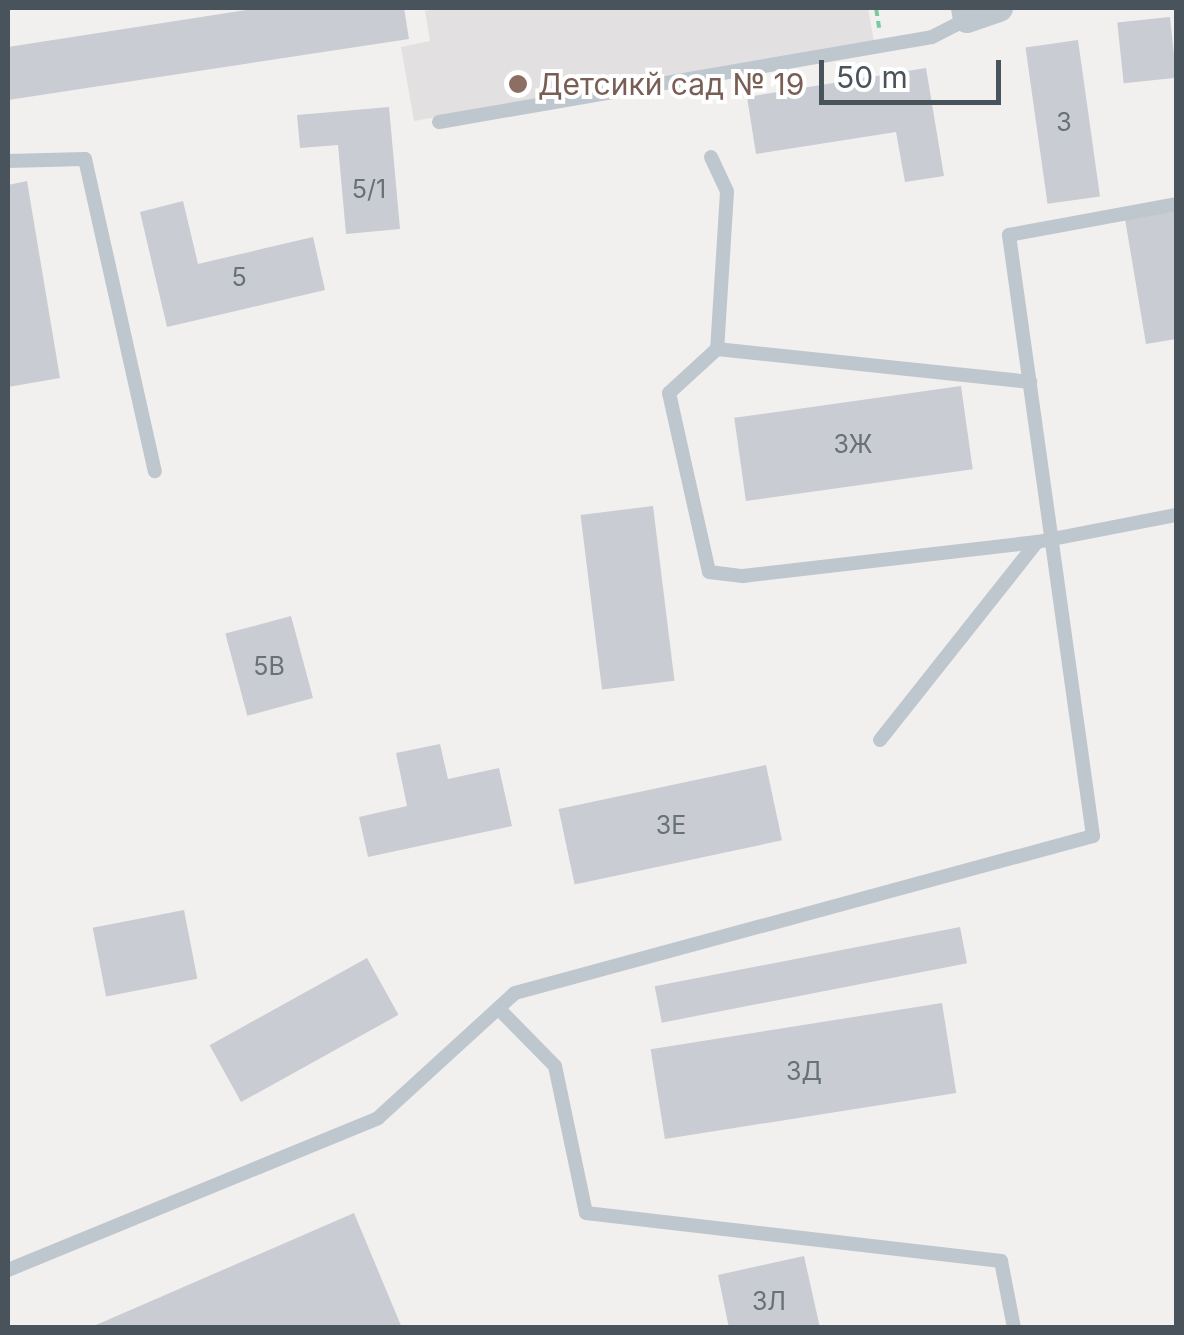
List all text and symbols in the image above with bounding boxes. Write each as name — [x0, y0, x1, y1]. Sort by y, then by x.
scale bar — [824, 40, 1006, 102]
text: 50 m — [836, 59, 908, 95]
place label: Детсикй сад № 19 — [538, 66, 804, 102]
marker: Детсикй сад № 19 — [507, 73, 529, 95]
house number: 3 — [1056, 107, 1072, 137]
house number: 5/1 — [352, 174, 386, 204]
house number: 5 — [231, 262, 247, 292]
house number: 3Ж — [834, 429, 872, 459]
house number: 5В — [253, 651, 285, 681]
house number: 3Е — [656, 810, 686, 840]
house number: 3Д — [786, 1056, 822, 1086]
house number: 3Л — [752, 1286, 786, 1316]

